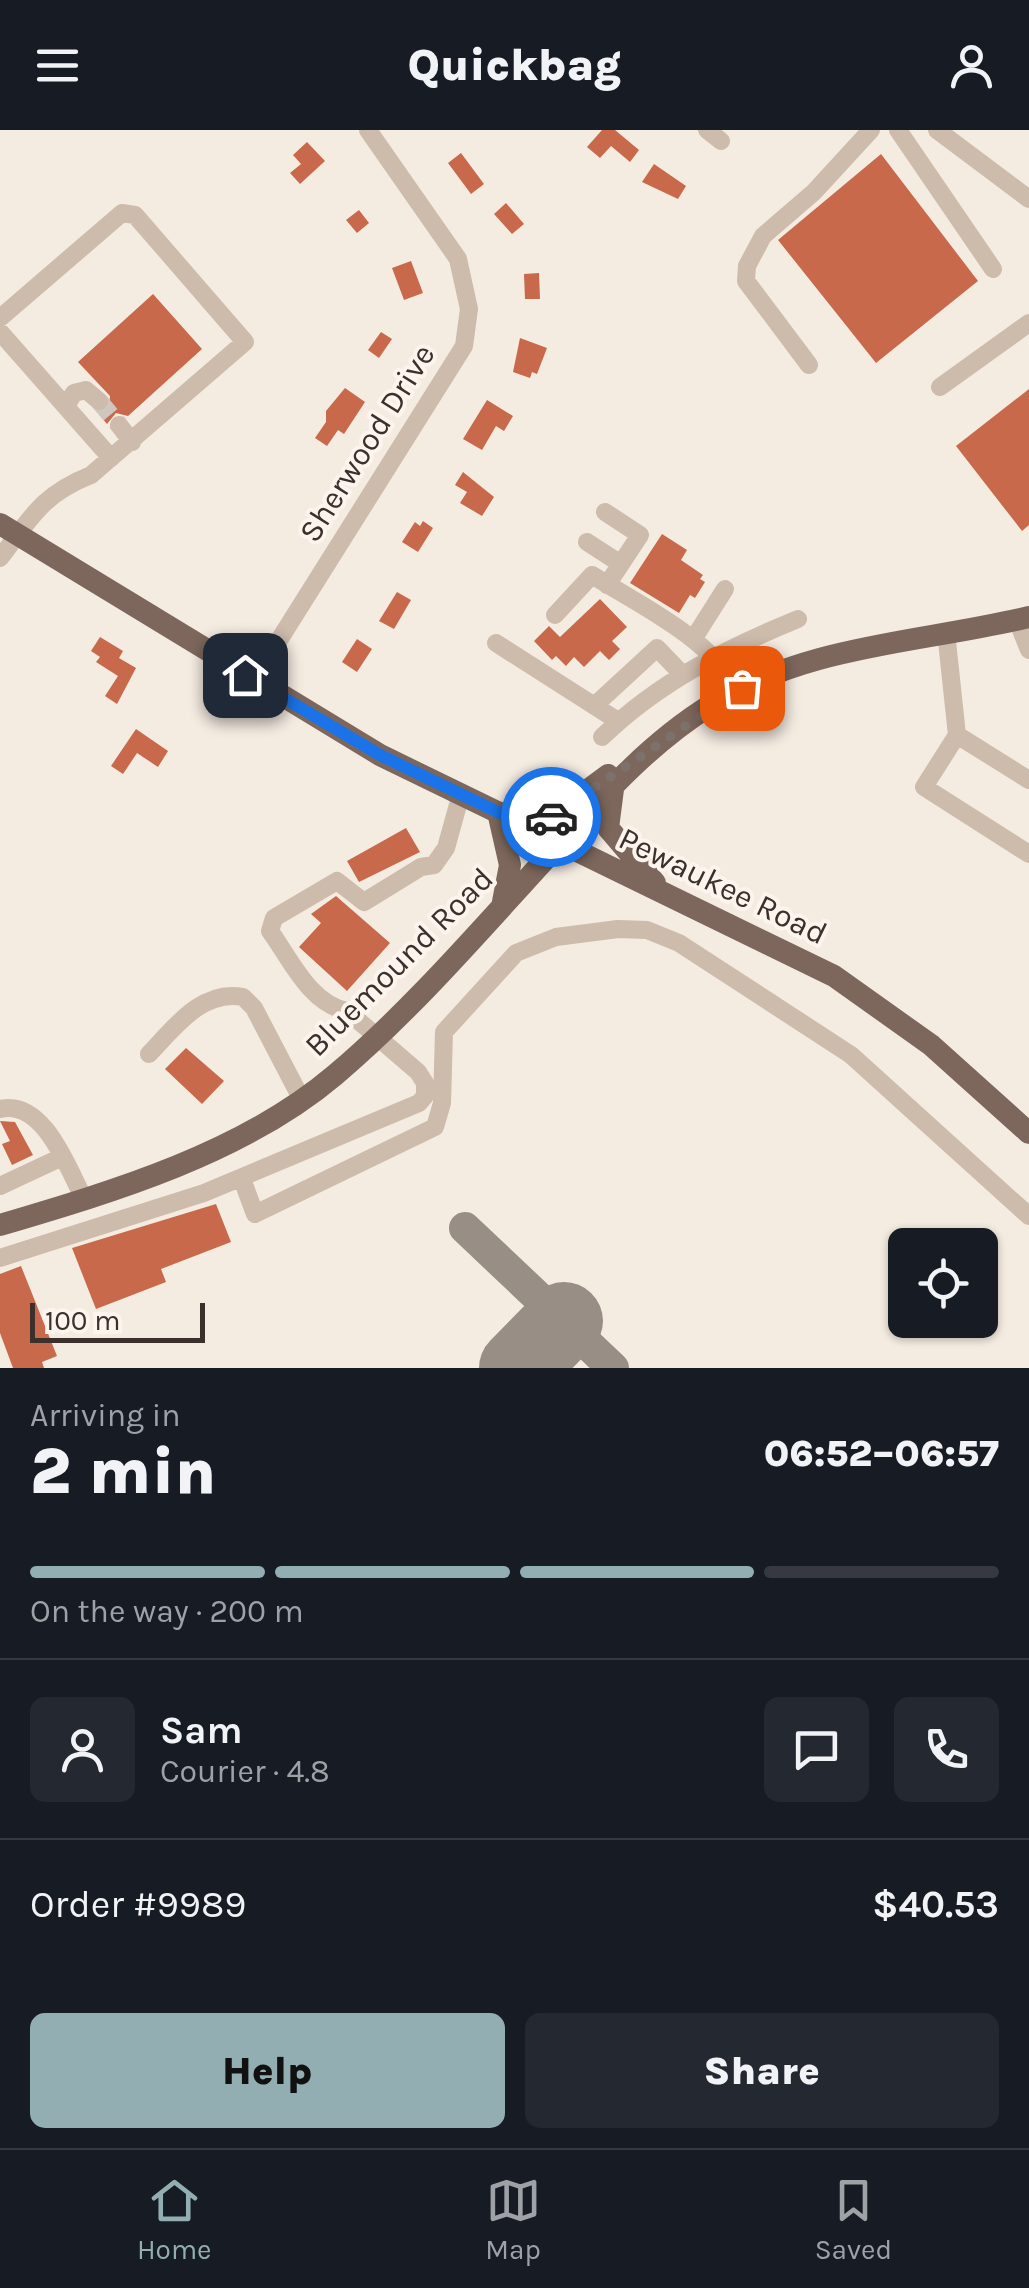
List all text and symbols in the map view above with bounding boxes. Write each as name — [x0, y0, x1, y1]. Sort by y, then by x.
icon: menu — [30, 38, 85, 93]
icon: person — [944, 38, 999, 93]
text: Quickbag — [408, 39, 621, 91]
street label: Sherwood Drive — [291, 337, 443, 549]
pin — [203, 633, 288, 718]
pin — [700, 646, 785, 731]
icon: home — [218, 648, 273, 703]
icon: bag — [715, 661, 770, 716]
courier — [501, 767, 601, 867]
icon: car — [524, 790, 579, 845]
street label: Pewaukee Road — [613, 820, 833, 952]
street label: Bluemound Road — [297, 860, 501, 1064]
map controls — [888, 1228, 998, 1338]
button: locate — [888, 1228, 998, 1338]
scale bar — [30, 1298, 205, 1342]
text: 100 m — [45, 1304, 120, 1337]
text: Arriving in — [30, 1397, 181, 1434]
text: 06:52–06:57 — [764, 1431, 999, 1476]
text: 2 min — [30, 1433, 216, 1509]
text: On the way · 200 m — [30, 1593, 304, 1630]
button: person — [30, 1697, 135, 1802]
button: chat — [764, 1697, 869, 1802]
button: phone — [894, 1697, 999, 1802]
text: Sam — [160, 1708, 243, 1753]
text: Courier · 4.8 — [160, 1753, 330, 1790]
text: Order #9989 — [30, 1882, 246, 1927]
text: $40.53 — [872, 1882, 999, 1927]
button: Help — [30, 2013, 505, 2128]
button: Share — [525, 2013, 999, 2128]
tab: Home — [137, 2173, 212, 2266]
tab: Map — [485, 2173, 541, 2266]
tab: Saved — [815, 2173, 892, 2266]

